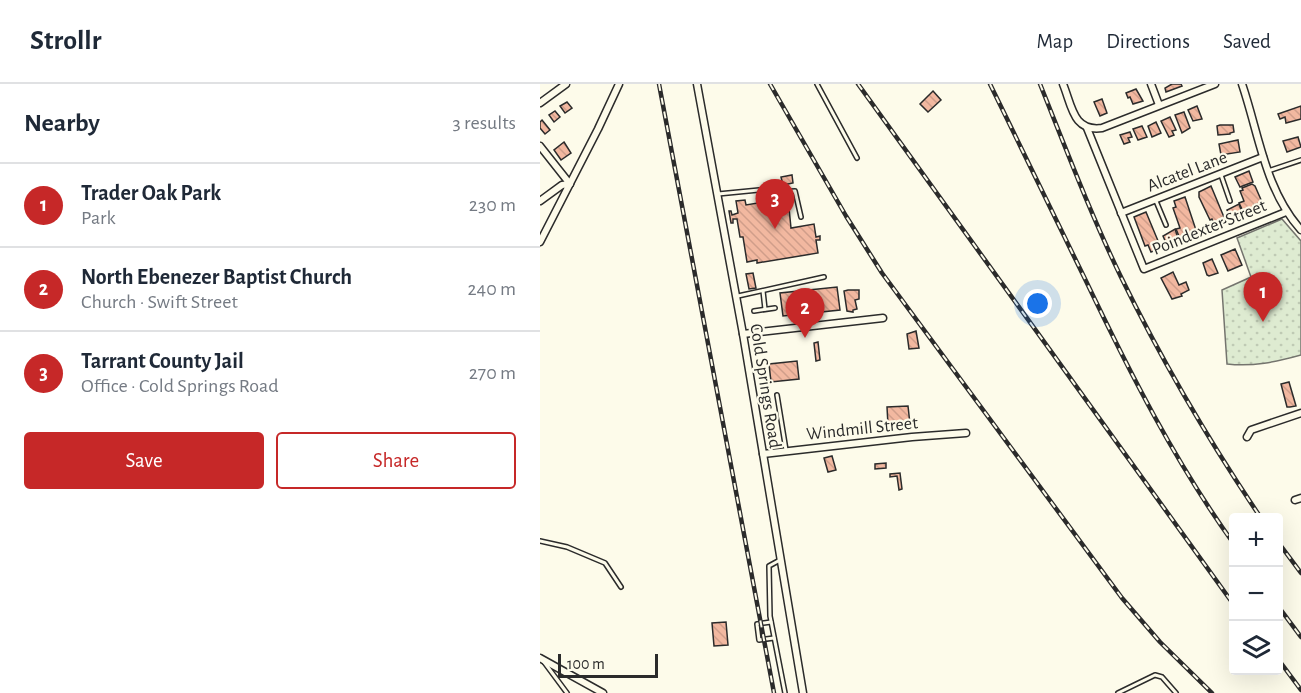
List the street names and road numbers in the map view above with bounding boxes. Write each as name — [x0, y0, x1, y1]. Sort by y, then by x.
street label: Alcatel Lane — [1145, 148, 1230, 195]
street label: Poindexter Street — [1150, 197, 1269, 259]
street label: Cold Springs Road — [746, 323, 784, 450]
street label: Windmill Street — [805, 414, 919, 444]

